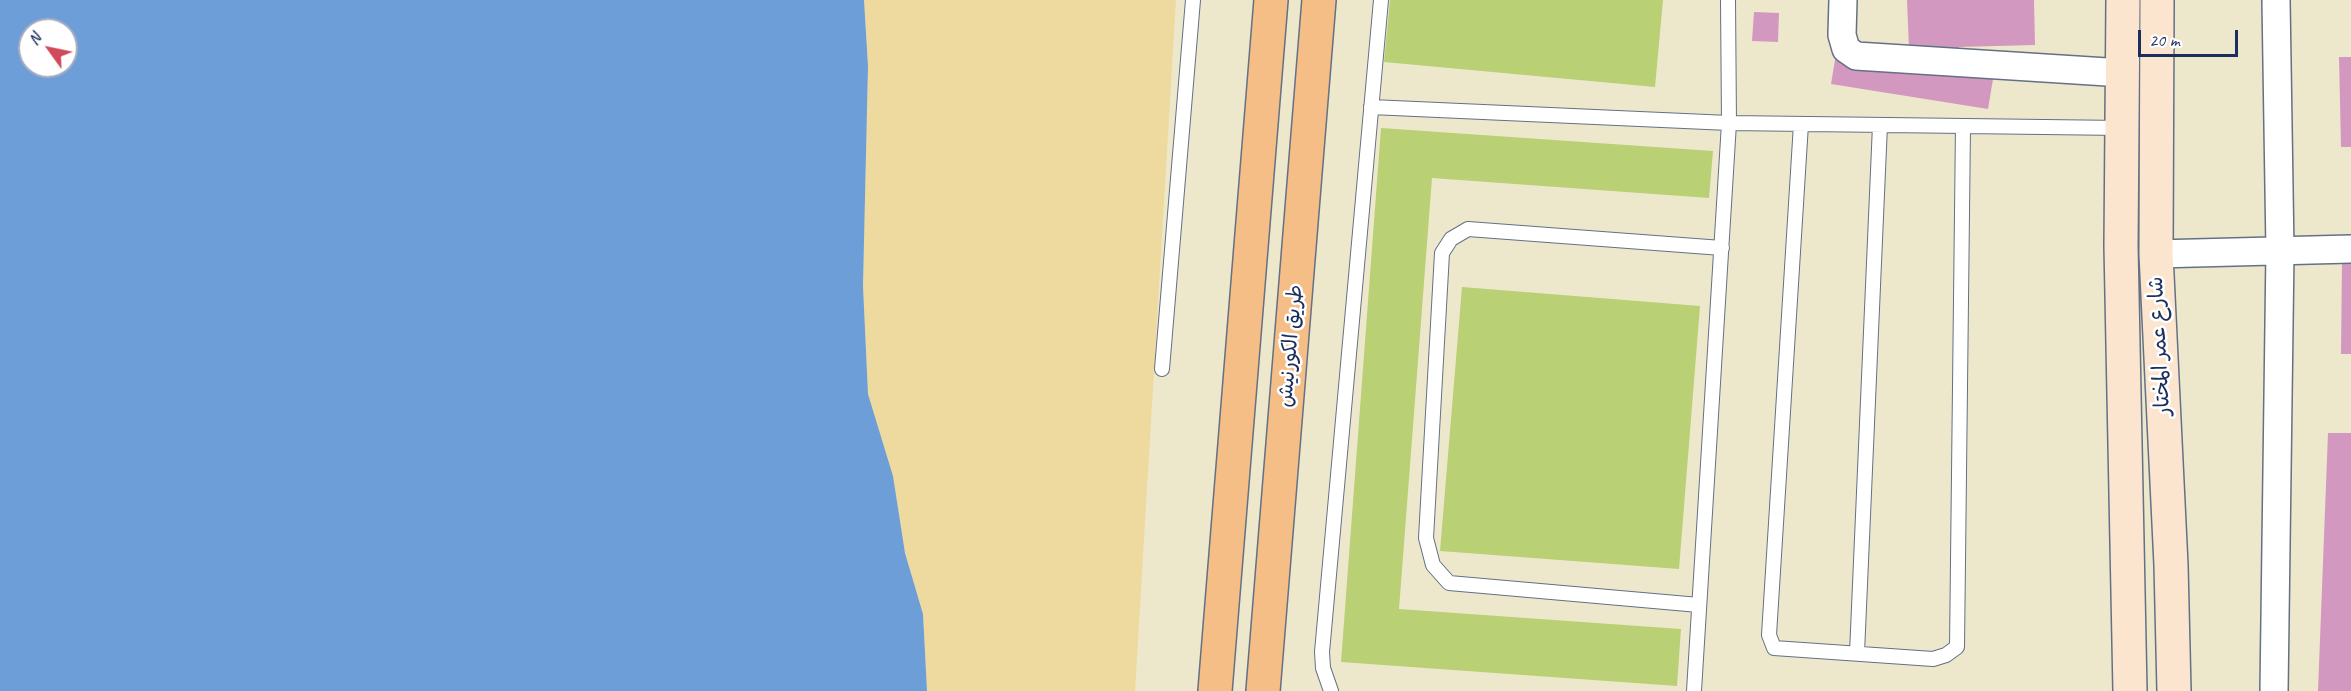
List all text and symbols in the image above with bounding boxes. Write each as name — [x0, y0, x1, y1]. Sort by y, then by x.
north arrow — [18, 18, 78, 78]
scale bar — [2141, 18, 2242, 56]
text: 20 m — [2149, 29, 2180, 51]
text: N — [23, 30, 46, 49]
street label: شارع عمر المختار — [2144, 276, 2176, 416]
street label: طريق الكورنيش — [1273, 284, 1309, 408]

